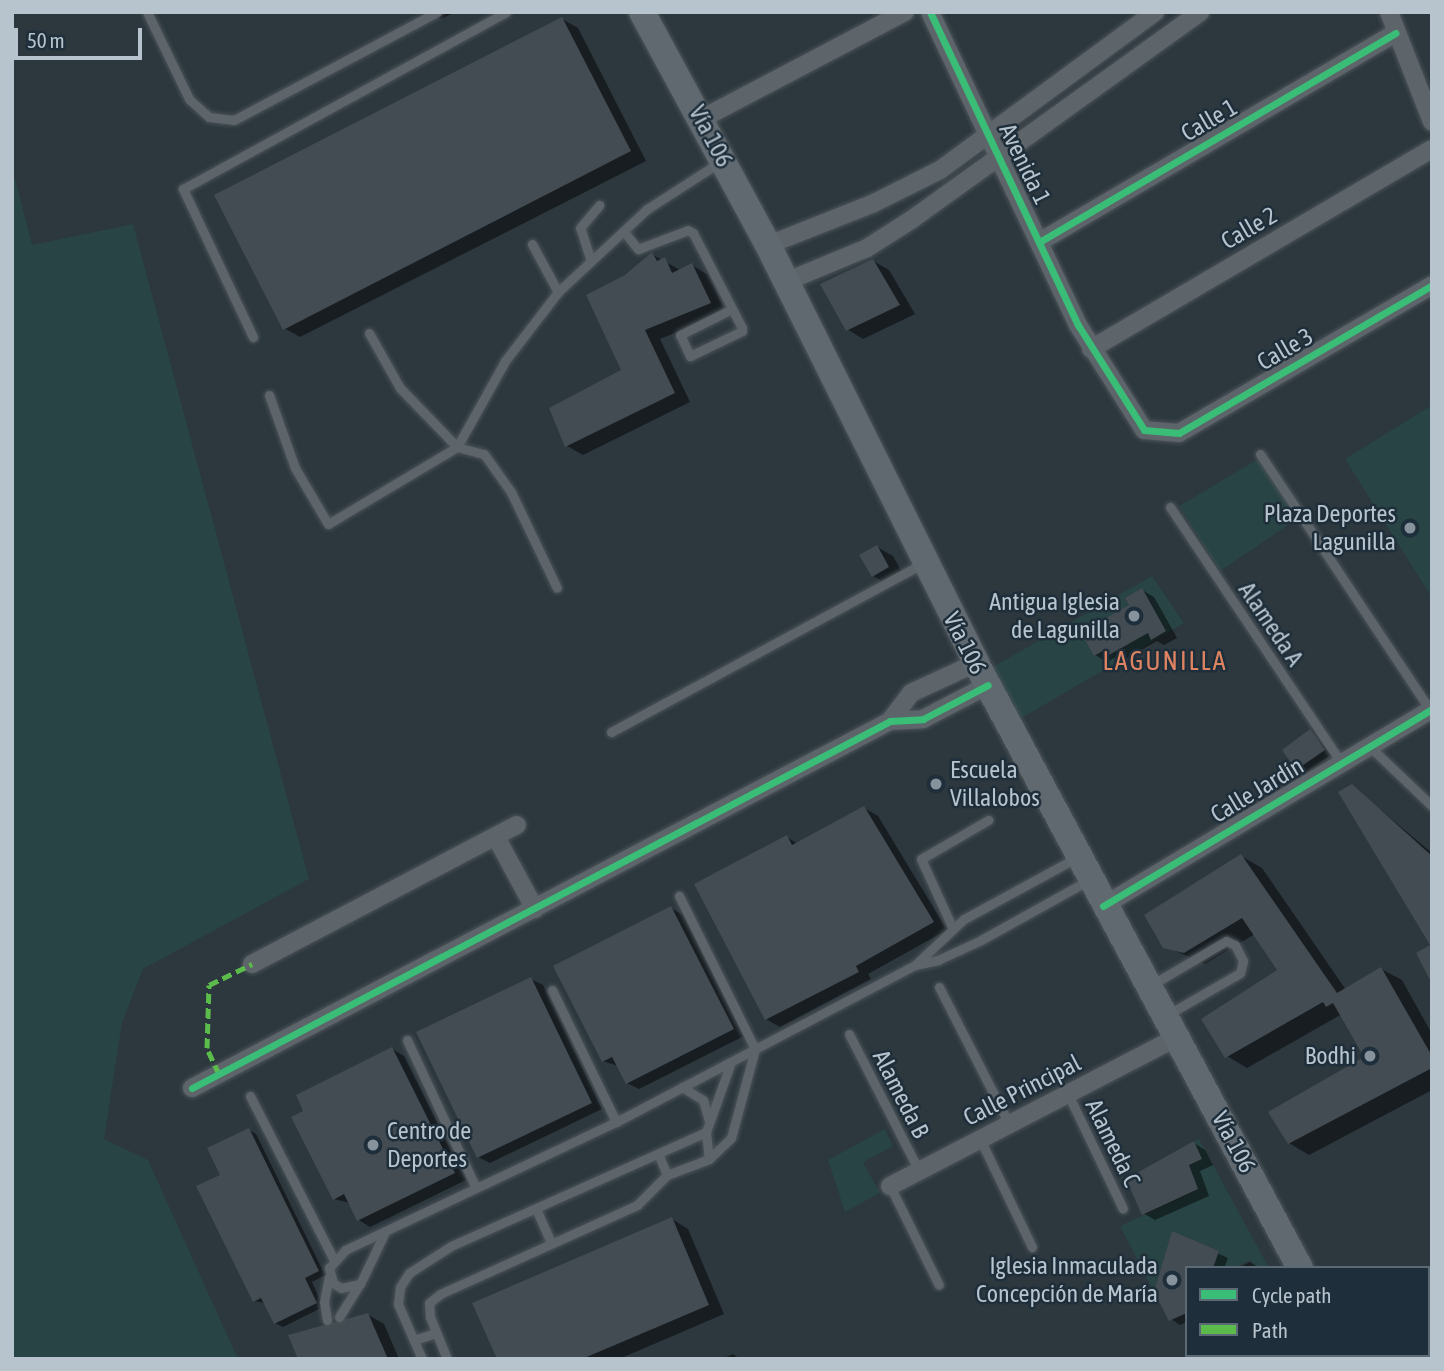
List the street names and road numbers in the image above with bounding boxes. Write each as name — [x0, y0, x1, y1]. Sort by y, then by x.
street label: Calle 1 — [1176, 93, 1242, 147]
street label: Vía 106 — [683, 100, 739, 172]
street label: Avenida 1 — [993, 119, 1057, 209]
street label: Calle 2 — [1216, 201, 1282, 255]
street label: Calle 3 — [1252, 322, 1318, 376]
street label: Alameda A — [1233, 577, 1309, 671]
street label: Vía 106 — [937, 607, 993, 679]
street label: Calle Jardín — [1205, 751, 1309, 829]
street label: Alameda B — [867, 1045, 935, 1143]
street label: Calle Principal — [958, 1048, 1086, 1132]
street label: Alameda C — [1079, 1094, 1147, 1192]
street label: Vía 106 — [1206, 1106, 1262, 1178]

